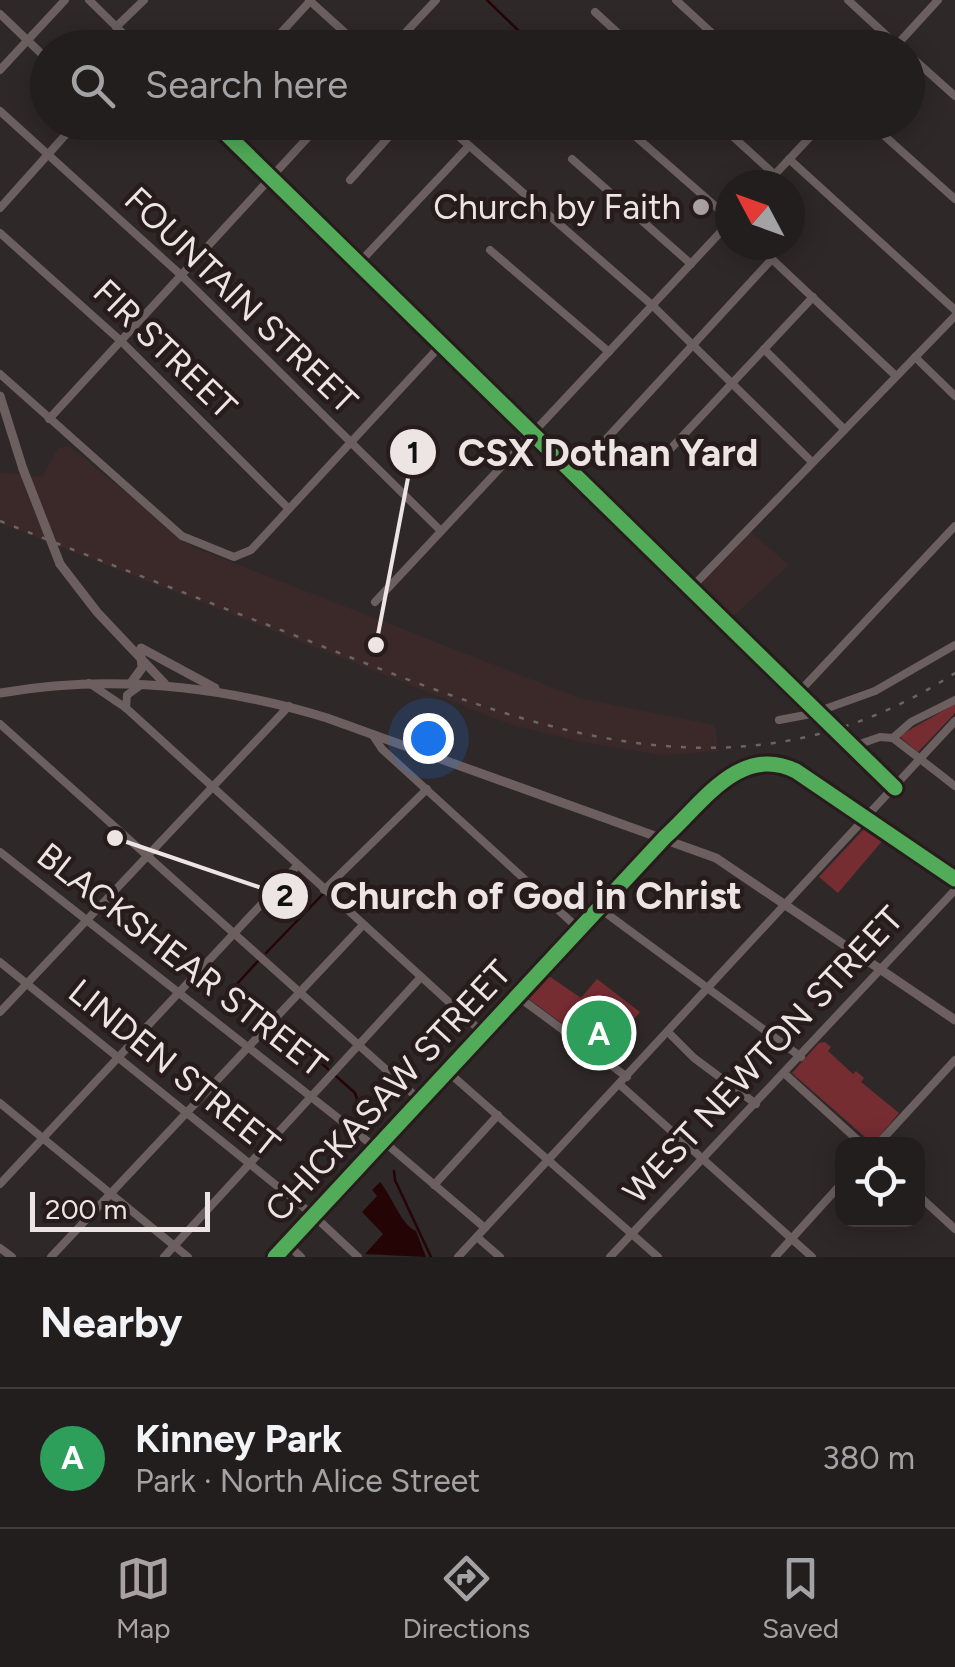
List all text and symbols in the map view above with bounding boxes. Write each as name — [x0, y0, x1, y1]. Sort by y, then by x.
search box — [30, 30, 925, 140]
icon: search — [65, 58, 120, 113]
text: Search here — [145, 62, 348, 108]
north arrow — [715, 170, 805, 260]
street label: FOUNTAIN STREET — [116, 178, 366, 422]
place label: Church by Faith — [433, 186, 681, 228]
marker: Church by Faith — [690, 196, 712, 218]
street label: FIR STREET — [85, 270, 245, 428]
callout: CSX Dothan Yard — [388, 418, 779, 486]
text: CSX Dothan Yard — [458, 430, 758, 476]
text: 1 — [407, 434, 419, 471]
your location — [403, 713, 454, 764]
street label: BLACKSHEAR STREET — [29, 834, 335, 1086]
callout: Church of God in Christ — [260, 862, 762, 930]
text: Church of God in Christ — [330, 873, 742, 919]
text: 2 — [276, 877, 294, 914]
street label: WEST NEWTON STREET — [614, 898, 912, 1212]
street label: CHICKASAW STREET — [256, 952, 520, 1230]
street label: LINDEN STREET — [60, 970, 288, 1166]
pin: A — [566, 996, 632, 1070]
map controls — [835, 1137, 925, 1227]
button: locate — [835, 1137, 925, 1227]
scale bar — [30, 1187, 210, 1232]
text: 200 m — [45, 1192, 127, 1226]
text: Nearby — [40, 1297, 182, 1348]
text: Kinney Park — [135, 1416, 342, 1462]
text: A — [61, 1439, 84, 1477]
text: 380 m — [822, 1439, 915, 1477]
text: Park · North Alice Street — [135, 1462, 480, 1500]
tab: Map — [116, 1551, 171, 1645]
tab: Directions — [403, 1551, 530, 1645]
tab: Saved — [762, 1551, 839, 1645]

